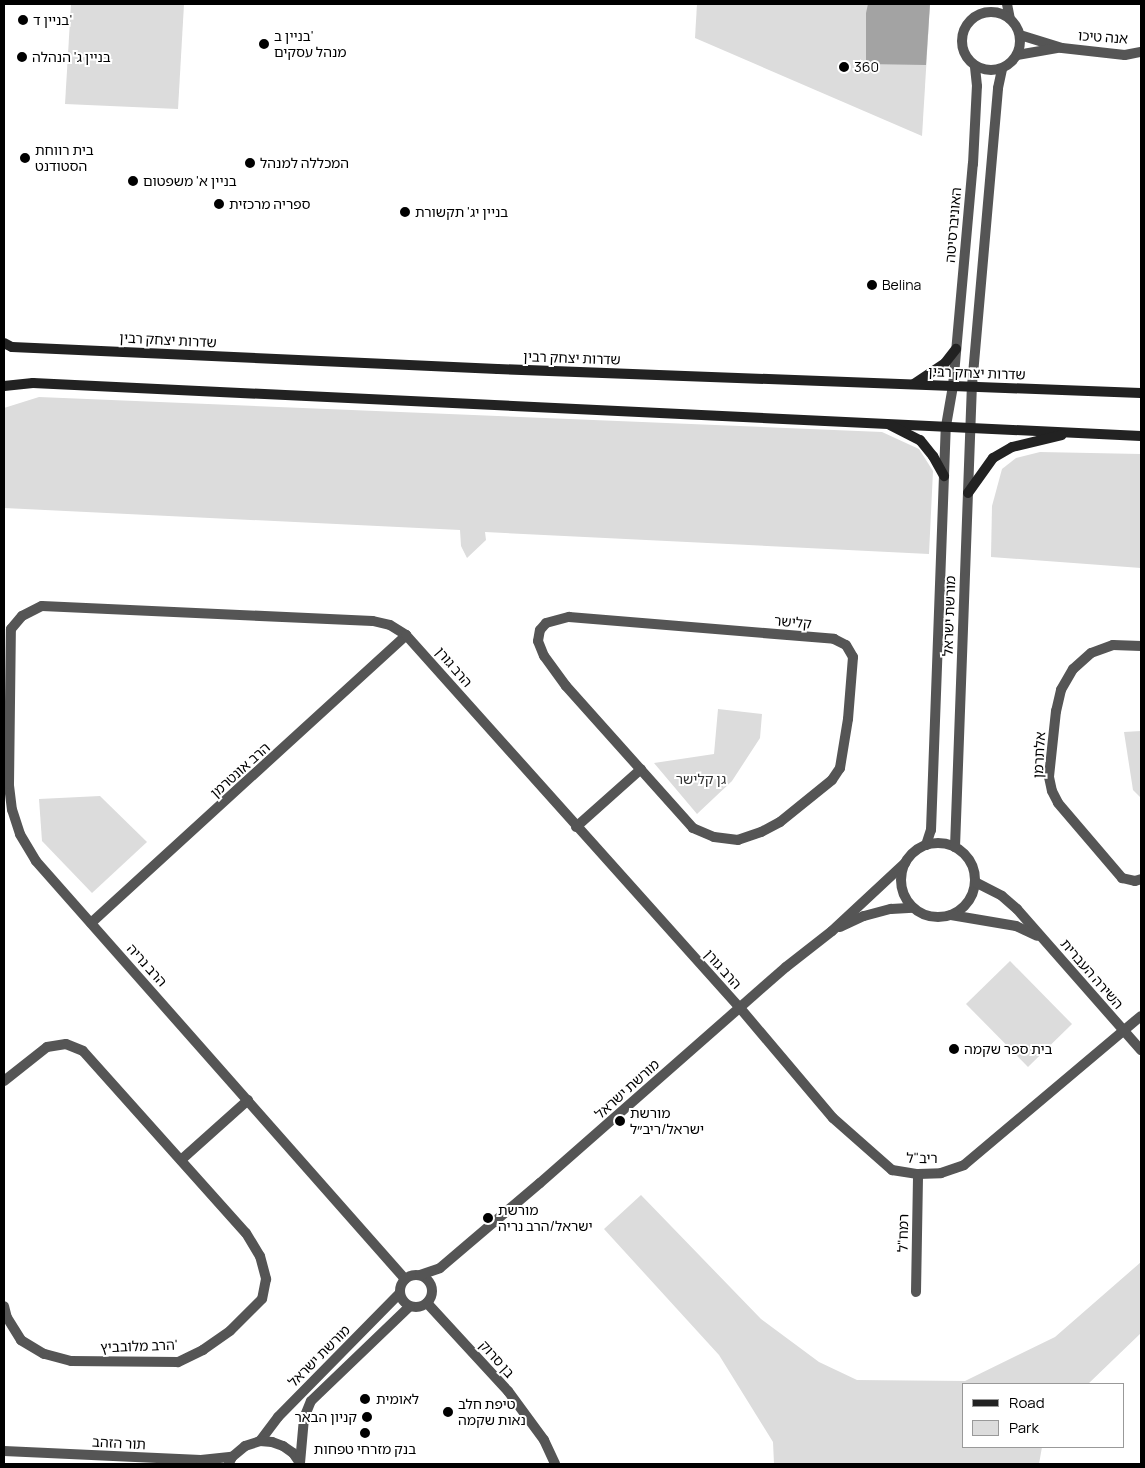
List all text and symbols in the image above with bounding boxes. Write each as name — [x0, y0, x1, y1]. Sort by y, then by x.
place label: בניין ד' — [33, 12, 72, 28]
marker: בניין ד' — [17, 14, 29, 26]
street label: אנה טיכו — [1077, 27, 1129, 47]
place label: בניין ב' מנהל עסקים — [274, 28, 346, 60]
marker: בניין ב' מנהל עסקים — [258, 38, 270, 50]
place label: בניין ג' הנהלה — [32, 49, 111, 65]
marker: בניין ג' הנהלה — [16, 51, 28, 63]
place label: 360 — [854, 59, 879, 75]
marker: 360 — [838, 61, 850, 73]
place label: בית רווחת הסטודנט — [35, 142, 94, 174]
marker: בית רווחת הסטודנט — [19, 152, 31, 164]
place label: המכללה למנהל — [260, 155, 349, 171]
marker: המכללה למנהל — [244, 157, 256, 169]
place label: בניין א' משפטום — [143, 173, 237, 189]
marker: בניין א' משפטום — [127, 175, 139, 187]
street label: האוניברסיטה — [941, 187, 965, 263]
place label: ספריה מרכזית — [229, 196, 311, 212]
marker: ספריה מרכזית — [213, 198, 225, 210]
place label: בניין יג' תקשורת — [415, 204, 508, 220]
marker: בניין יג' תקשורת — [399, 206, 411, 218]
place label: Belina — [882, 277, 921, 293]
marker: Belina — [866, 279, 878, 291]
street label: שדרות יצחק רבין — [119, 329, 217, 351]
street label: שדרות יצחק רבין — [523, 348, 621, 368]
street label: שדרות יצחק רבין — [928, 363, 1026, 383]
street label: מורשת ישראל — [939, 575, 959, 657]
street label: קלישר — [774, 612, 812, 632]
street label: הרב גורן — [432, 644, 476, 690]
street label: אלתרמן — [1029, 731, 1049, 779]
street label: הרב אונטרמן — [207, 739, 273, 801]
park label: גן קלישר — [676, 771, 726, 787]
street label: השירה העברית — [1057, 936, 1127, 1012]
street label: הרב נריה — [123, 940, 171, 990]
street label: הרב גורן — [701, 946, 745, 992]
place label: בית ספר שקמה — [964, 1041, 1053, 1057]
marker: בית ספר שקמה — [948, 1043, 960, 1055]
street label: מורשת ישראל — [591, 1056, 663, 1122]
place label: מורשת ישראל/ריב״ל — [630, 1105, 704, 1138]
marker: מורשת ישראל/ריב״ל — [614, 1115, 626, 1127]
street label: ריב"ל — [906, 1149, 938, 1167]
place label: מורשת ישראל/הרב נריה — [498, 1202, 593, 1234]
marker: מורשת ישראל/הרב נריה — [482, 1212, 494, 1224]
street label: רמח"ל — [894, 1214, 912, 1252]
street label: מורשת ישראל — [284, 1321, 354, 1391]
street label: הרב מלובביץ' — [100, 1336, 178, 1356]
street label: בן סרוק — [476, 1337, 518, 1381]
legend — [962, 1383, 1125, 1448]
place label: לאומית — [376, 1391, 419, 1407]
marker: לאומית — [358, 1392, 372, 1406]
text: Road — [1009, 1392, 1045, 1413]
place label: טיפת חלב נאות שקמה — [458, 1396, 526, 1428]
marker: טיפת חלב נאות שקמה — [442, 1406, 454, 1418]
place label: קניון הבאר — [294, 1409, 357, 1425]
marker: קניון הבאר — [361, 1411, 373, 1423]
text: Park — [1009, 1417, 1039, 1438]
marker: בנק מזרחי טפחות — [359, 1427, 371, 1439]
street label: תור הזהב — [92, 1433, 146, 1453]
place label: בנק מזרחי טפחות — [314, 1441, 416, 1457]

